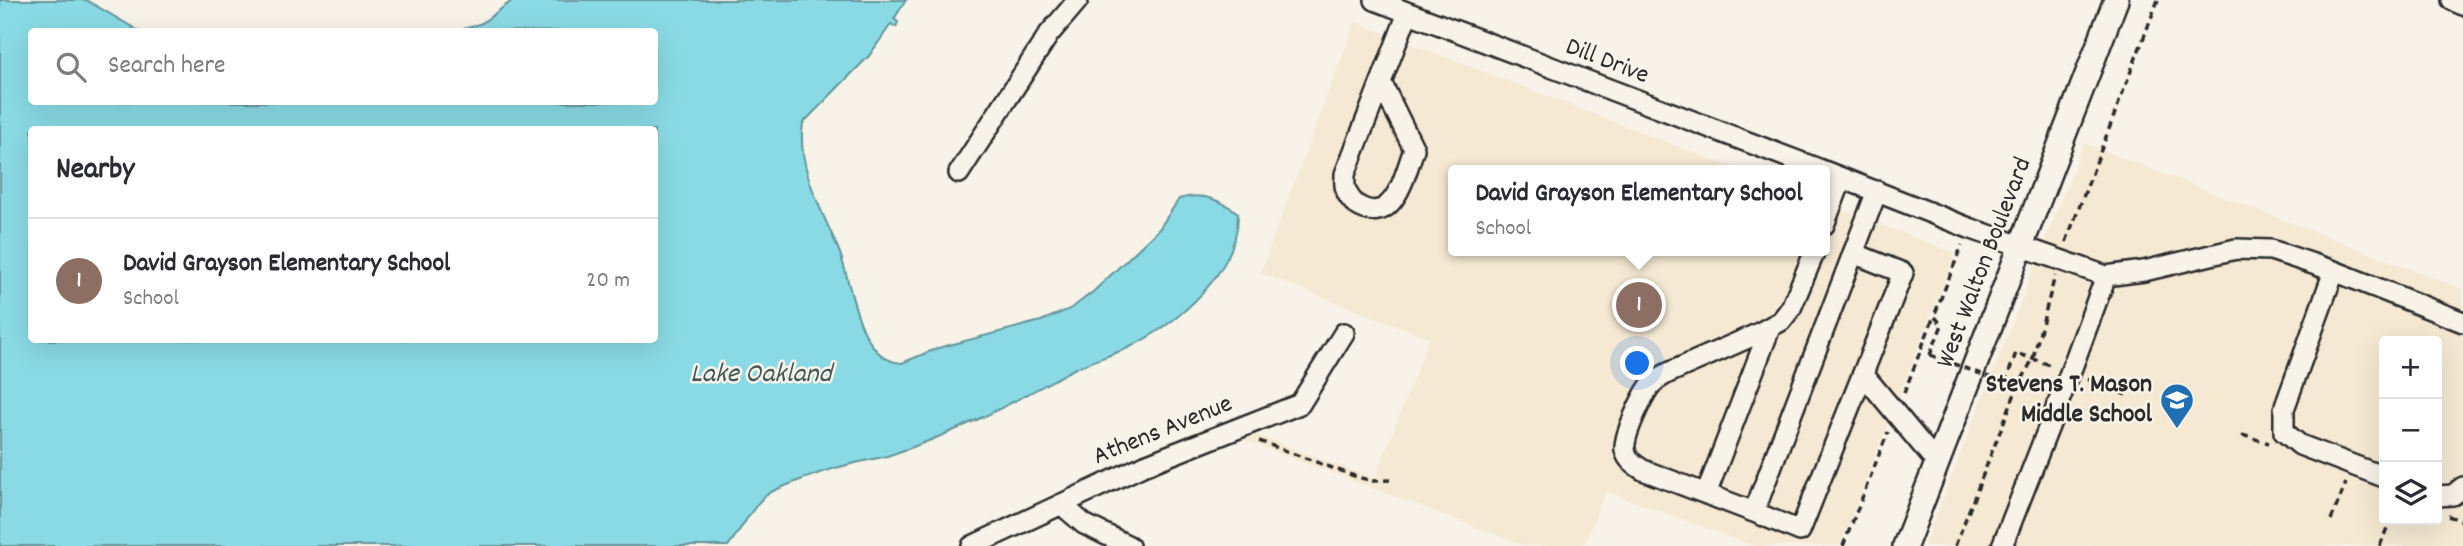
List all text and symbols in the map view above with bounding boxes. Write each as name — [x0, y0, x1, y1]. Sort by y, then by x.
search box — [28, 28, 658, 105]
street label: Dill Drive — [1560, 29, 1654, 95]
icon: search — [52, 48, 90, 86]
text: Search here — [108, 48, 226, 85]
text: Nearby — [56, 150, 134, 193]
street label: West Walton Boulevard — [1928, 152, 2042, 374]
popup — [1448, 165, 1830, 256]
text: David Grayson Elementary School — [1475, 176, 1803, 213]
text: School — [1475, 213, 1531, 246]
text: David Grayson Elementary School — [123, 246, 450, 283]
text: 1 — [76, 265, 82, 298]
text: 20 m — [586, 265, 630, 298]
pin: 1 — [1616, 279, 1662, 331]
text: School — [123, 283, 179, 316]
map controls — [2379, 336, 2442, 525]
button: + — [2379, 336, 2442, 399]
your location — [1620, 346, 1654, 380]
water label: Lake Oakland — [690, 356, 836, 396]
place label: Stevens T. Mason Middle School — [1986, 367, 2153, 434]
school or university icon: Stevens T. Mason Middle School — [2158, 381, 2196, 430]
street label: Athens Avenue — [1088, 386, 1238, 476]
button: − — [2379, 399, 2442, 462]
button: layers — [2379, 462, 2442, 525]

